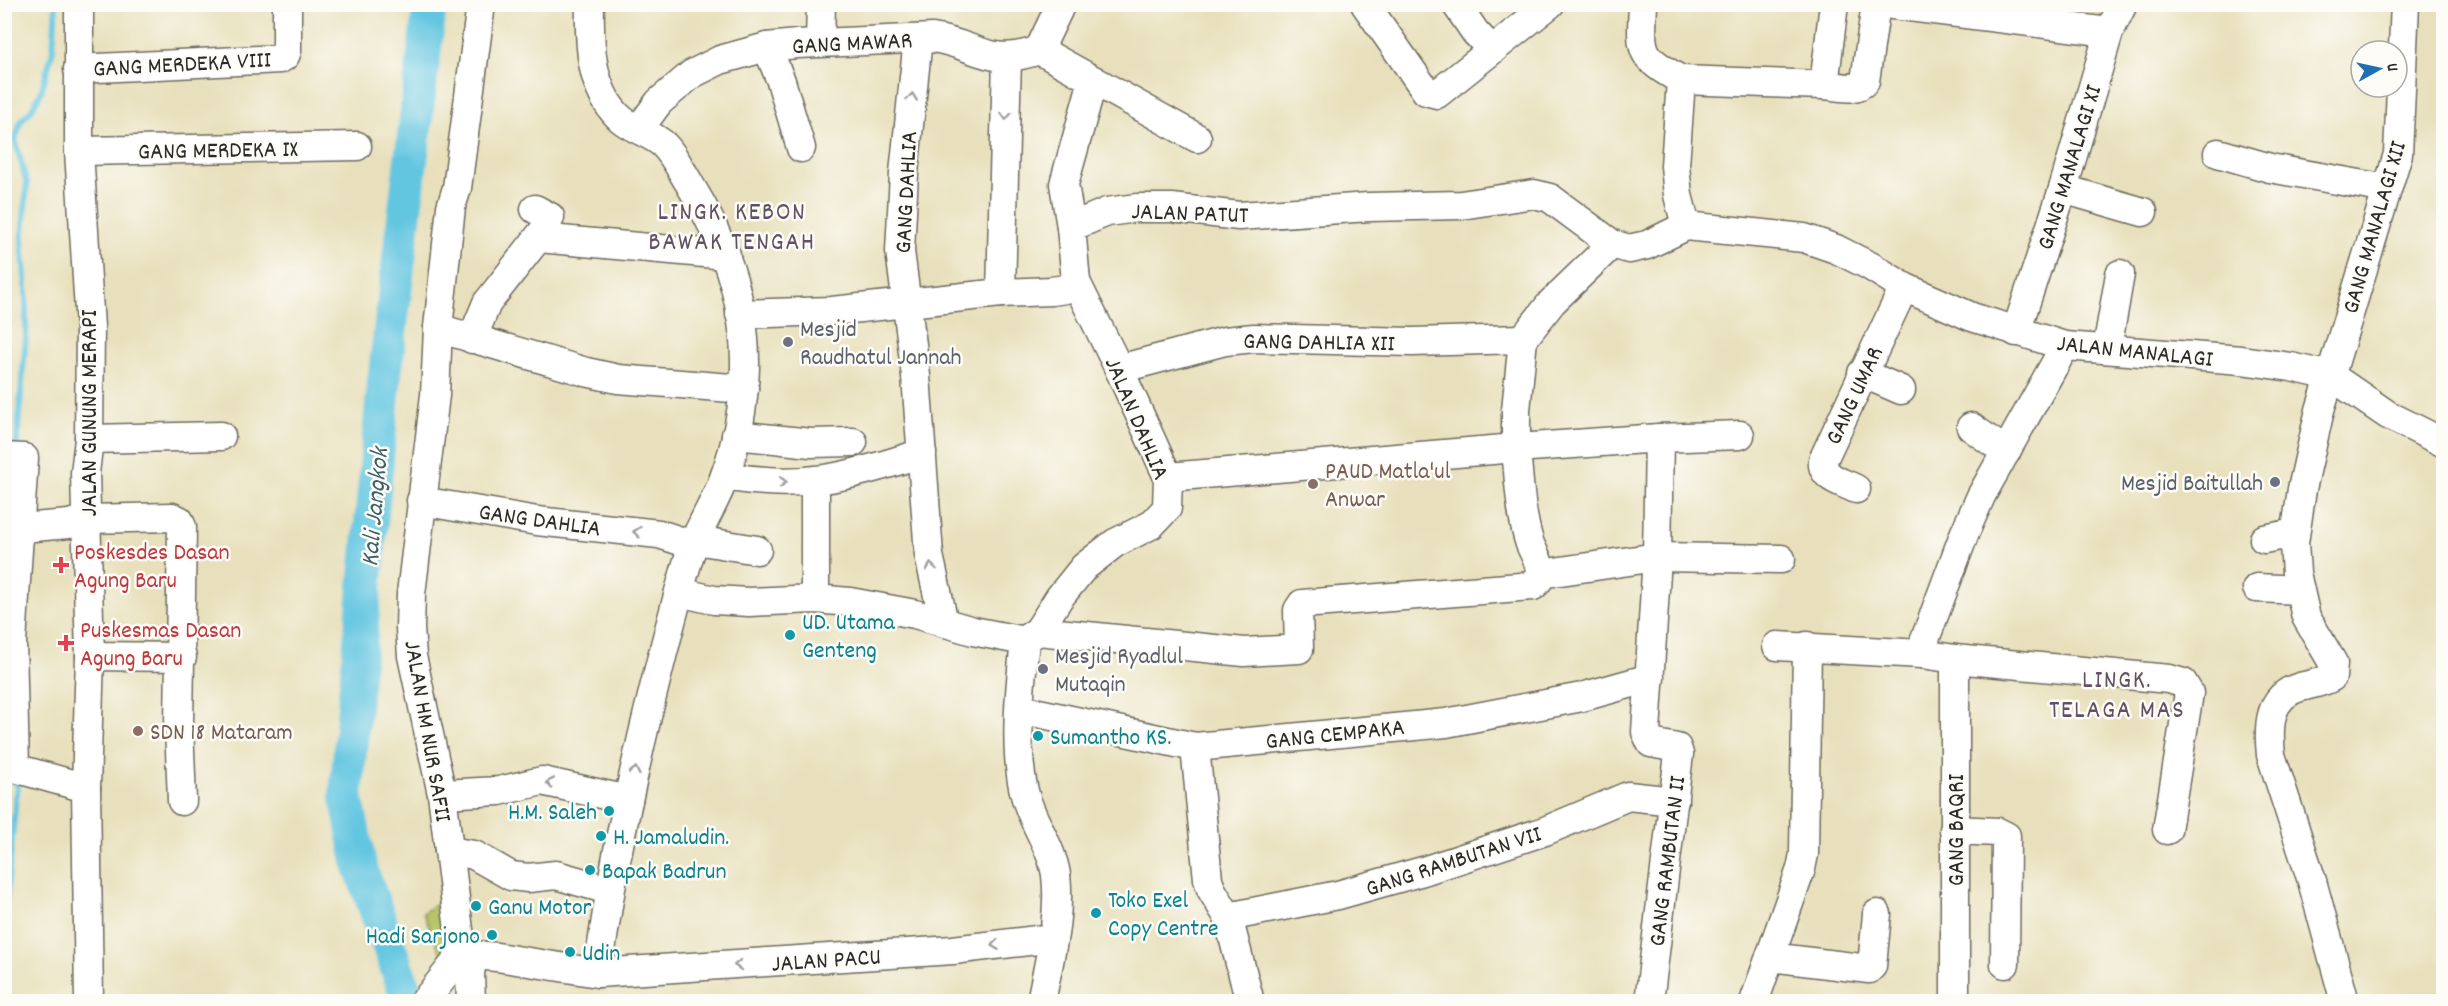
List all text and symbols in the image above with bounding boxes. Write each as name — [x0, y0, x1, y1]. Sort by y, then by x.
street label: GANG MAWAR — [791, 25, 913, 65]
north arrow — [2349, 39, 2409, 99]
street label: GANG MERDEKA VIII — [92, 44, 273, 88]
text: U — [2379, 62, 2403, 73]
street label: GANG MANALAGI XI — [2030, 81, 2112, 254]
one-way arrow — [905, 93, 917, 102]
one-way arrow — [999, 112, 1012, 121]
street label: GANG DAHLIA — [888, 130, 928, 254]
street label: GANG MERDEKA IX — [138, 134, 298, 170]
street label: GANG MANALAGI XII — [2335, 137, 2417, 318]
district label: LINGK. KEBON BAWAK TENGAH — [648, 195, 816, 262]
street label: JALAN PATUT — [1131, 196, 1249, 234]
street label: JALAN GUNUNG MERAPI — [74, 309, 108, 516]
place label: Mesjid Raudhatul Jannah — [800, 314, 962, 376]
street label: GANG DAHLIA XII — [1243, 326, 1396, 362]
street label: JALAN MANALAGI — [2055, 328, 2215, 378]
marker: Mesjid Raudhatul Jannah — [781, 335, 795, 349]
street label: GANG UMAR — [1818, 341, 1893, 451]
street label: JALAN DAHLIA — [1094, 353, 1176, 486]
water label: Kali Jangkok — [353, 444, 400, 568]
place label: PAUD Matla'ul Anwar — [1325, 456, 1451, 518]
place label: Mesjid Baitullah — [2121, 468, 2263, 502]
marker: Mesjid Baitullah — [2268, 475, 2282, 489]
one-way arrow — [778, 476, 787, 488]
marker: PAUD Matla'ul Anwar — [1306, 477, 1320, 491]
street label: GANG DAHLIA — [476, 497, 603, 547]
one-way arrow — [632, 526, 641, 539]
place label: Poskesdes Dasan Agung Baru — [74, 537, 230, 599]
marker: Poskesdes Dasan Agung Baru — [52, 556, 70, 574]
one-way arrow — [925, 562, 937, 571]
place label: UD. Utama Genteng — [802, 607, 896, 669]
place label: Puskesmas Dasan Agung Baru — [80, 615, 241, 677]
marker: UD. Utama Genteng — [783, 628, 797, 642]
marker: Puskesmas Dasan Agung Baru — [57, 634, 75, 652]
street label: JALAN HM NUR SAFII — [393, 638, 459, 826]
place label: Mesjid Ryadlul Mutaqin — [1055, 641, 1183, 703]
marker: Mesjid Ryadlul Mutaqin — [1036, 662, 1050, 676]
district label: LINGK. TELAGA MAS — [2049, 663, 2185, 730]
street label: GANG CEMPAKA — [1264, 712, 1407, 760]
place label: SDN 18 Mataram — [150, 717, 293, 751]
place label: Sumantho KS. — [1050, 722, 1171, 756]
marker: SDN 18 Mataram — [131, 724, 145, 738]
marker: Sumantho KS. — [1031, 729, 1045, 743]
one-way arrow — [627, 766, 640, 776]
street label: GANG BAQRI — [1941, 773, 1975, 886]
street label: GANG RAMBUTAN II — [1642, 774, 1696, 949]
one-way arrow — [545, 777, 555, 790]
place label: H.M. Saleh — [508, 797, 597, 831]
marker: H.M. Saleh — [602, 804, 616, 818]
street label: GANG RAMBUTAN VII — [1362, 818, 1547, 907]
place label: H. Jamaludin. — [613, 822, 729, 856]
marker: H. Jamaludin. — [594, 829, 608, 843]
place label: Bapak Badrun — [602, 856, 727, 890]
marker: Bapak Badrun — [583, 863, 597, 877]
place label: Toko Exel Copy Centre — [1108, 885, 1219, 947]
place label: Ganu Motor — [488, 892, 592, 926]
marker: Ganu Motor — [469, 899, 483, 913]
marker: Toko Exel Copy Centre — [1089, 906, 1103, 920]
place label: Hadi Sarjono — [366, 921, 480, 955]
marker: Hadi Sarjono — [485, 928, 499, 942]
place label: Udin — [582, 938, 620, 972]
one-way arrow — [990, 939, 999, 951]
street label: JALAN PACU — [770, 941, 882, 983]
marker: Udin — [563, 945, 577, 959]
one-way arrow — [733, 958, 742, 971]

